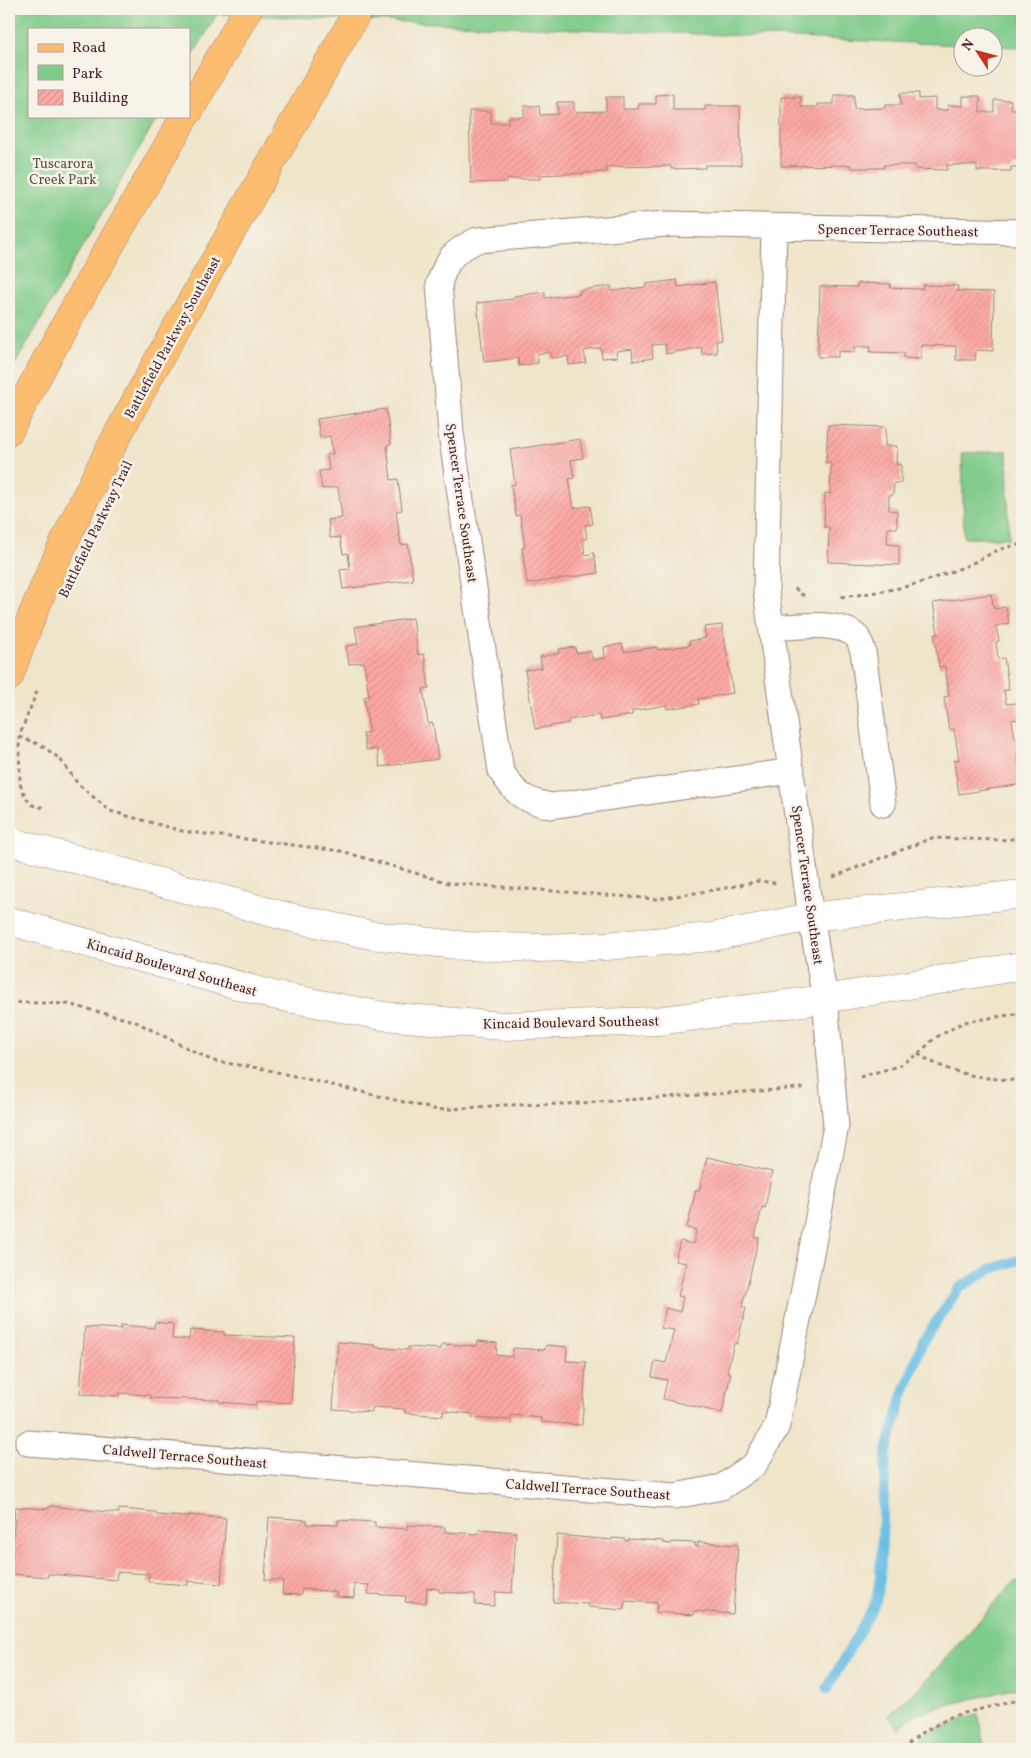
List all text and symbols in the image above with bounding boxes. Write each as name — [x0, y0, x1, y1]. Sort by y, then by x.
legend — [28, 28, 190, 118]
north arrow — [954, 28, 1004, 78]
text: N — [958, 36, 979, 55]
text: Road — [72, 38, 106, 59]
text: Park — [72, 64, 103, 85]
text: Building — [72, 88, 129, 109]
park label: Tuscarora Creek Park — [29, 155, 97, 190]
street label: Spencer Terrace Southeast — [817, 221, 979, 242]
street label: Battlefield Parkway Southeast — [121, 253, 226, 422]
street label: Spencer Terrace Southeast — [440, 422, 481, 584]
street label: Battlefield Parkway Trail — [55, 458, 138, 602]
street label: Spencer Terrace Southeast — [786, 804, 827, 966]
street label: Kincaid Boulevard Southeast — [84, 935, 259, 1002]
street label: Kincaid Boulevard Southeast — [483, 1012, 660, 1035]
street label: Caldwell Terrace Southeast — [102, 1441, 268, 1474]
street label: Caldwell Terrace Southeast — [505, 1475, 671, 1506]

